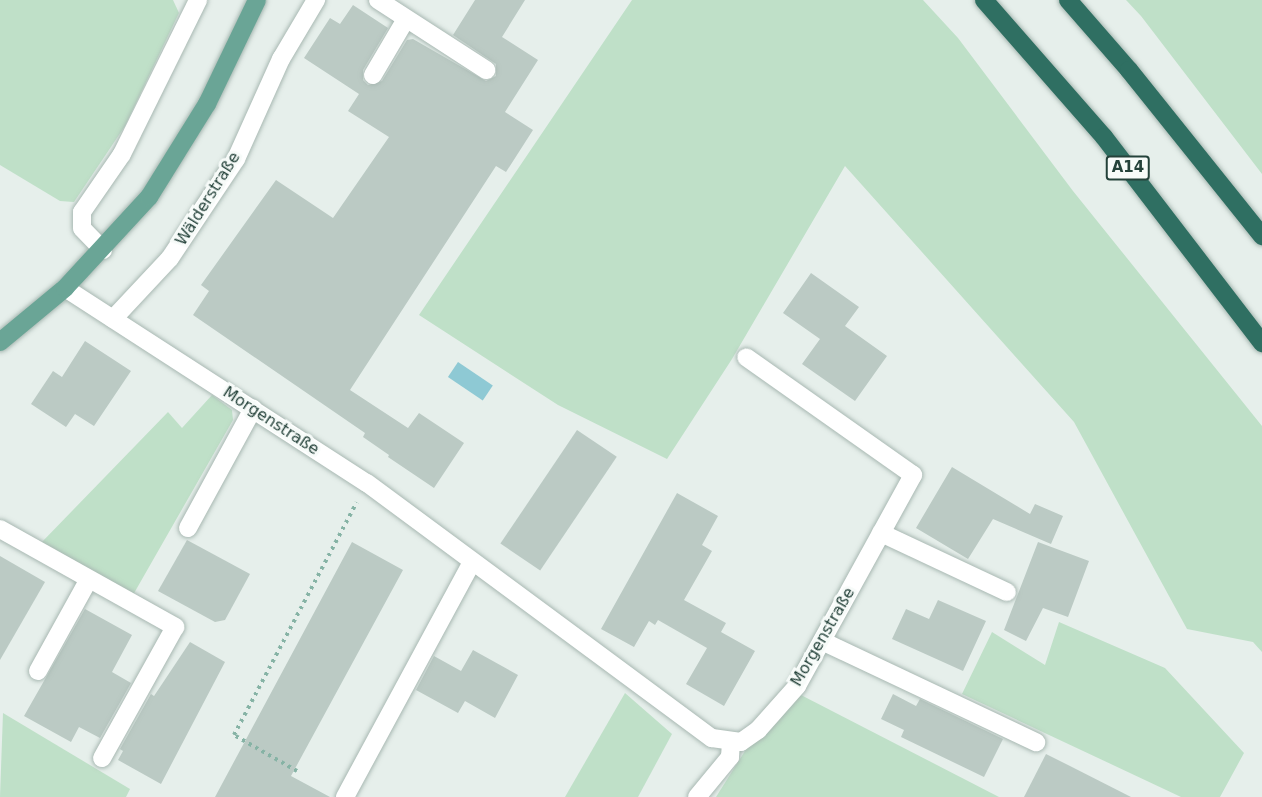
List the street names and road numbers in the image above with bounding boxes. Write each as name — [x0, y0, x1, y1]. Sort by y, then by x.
street label: Wälderstraße — [172, 149, 244, 249]
road number: A14 — [1106, 156, 1150, 180]
street label: Morgenstraße — [219, 383, 323, 459]
street label: Morgenstraße — [787, 584, 859, 690]

